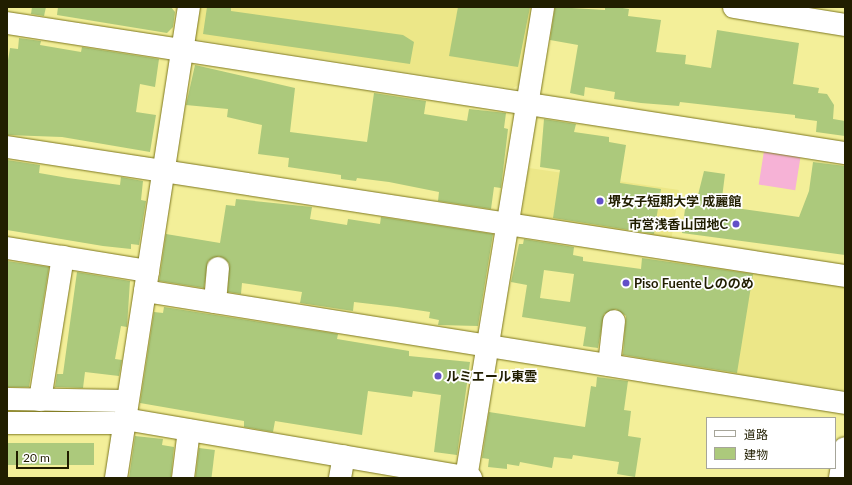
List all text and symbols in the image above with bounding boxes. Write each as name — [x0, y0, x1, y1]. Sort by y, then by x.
place label: 堺女子短期大学 成麗館 — [608, 193, 741, 209]
marker: 堺女子短期大学 成麗館 — [595, 196, 605, 206]
place label: 市営浅香山団地C — [628, 216, 728, 232]
marker: 市営浅香山団地C — [731, 219, 741, 229]
place label: Piso Fuenteしののめ — [634, 275, 754, 291]
marker: Piso Fuenteしののめ — [621, 278, 631, 288]
place label: ルミエール東雲 — [446, 368, 537, 384]
marker: ルミエール東雲 — [433, 371, 443, 381]
legend — [706, 417, 836, 469]
text: 道路 — [744, 427, 768, 442]
scale bar — [18, 443, 71, 469]
text: 建物 — [744, 447, 768, 462]
text: 20 m — [23, 450, 50, 465]

